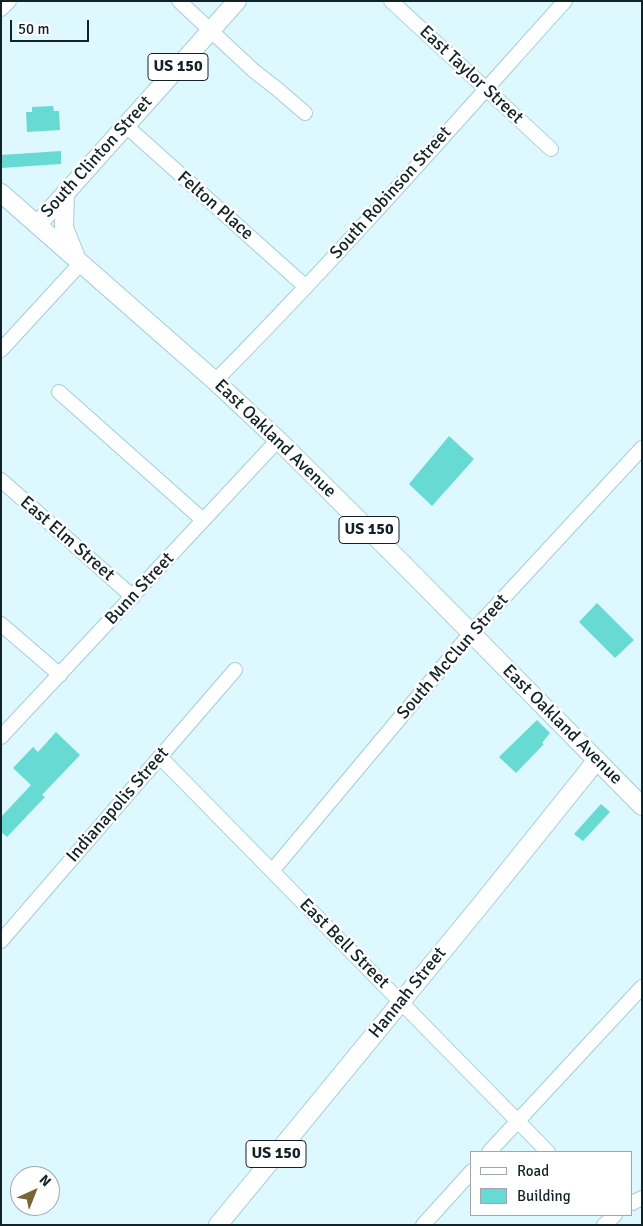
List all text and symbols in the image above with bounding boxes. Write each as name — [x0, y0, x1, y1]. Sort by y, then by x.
scale bar — [12, 10, 91, 42]
text: 50 m — [18, 20, 49, 38]
street label: East Taylor Street — [415, 21, 527, 129]
road number: US 150 — [148, 54, 208, 80]
street label: South Clinton Street — [37, 92, 157, 222]
street label: South Robinson Street — [326, 122, 456, 264]
street label: Felton Place — [172, 167, 258, 245]
street label: East Oakland Avenue — [210, 375, 340, 503]
street label: East Elm Street — [15, 492, 119, 586]
road number: US 150 — [339, 516, 399, 544]
street label: Bunn Street — [101, 548, 179, 630]
street label: South McClun Street — [393, 590, 513, 724]
street label: East Oakland Avenue — [497, 660, 627, 790]
street label: Indianapolis Street — [62, 743, 174, 867]
street label: East Bell Street — [294, 894, 394, 994]
street label: Hannah Street — [365, 943, 451, 1043]
road number: US 150 — [246, 1140, 306, 1168]
legend — [470, 1151, 633, 1216]
text: Road — [517, 1162, 549, 1180]
north arrow — [10, 1166, 60, 1216]
text: N — [36, 1171, 54, 1190]
text: Building — [517, 1187, 571, 1205]

